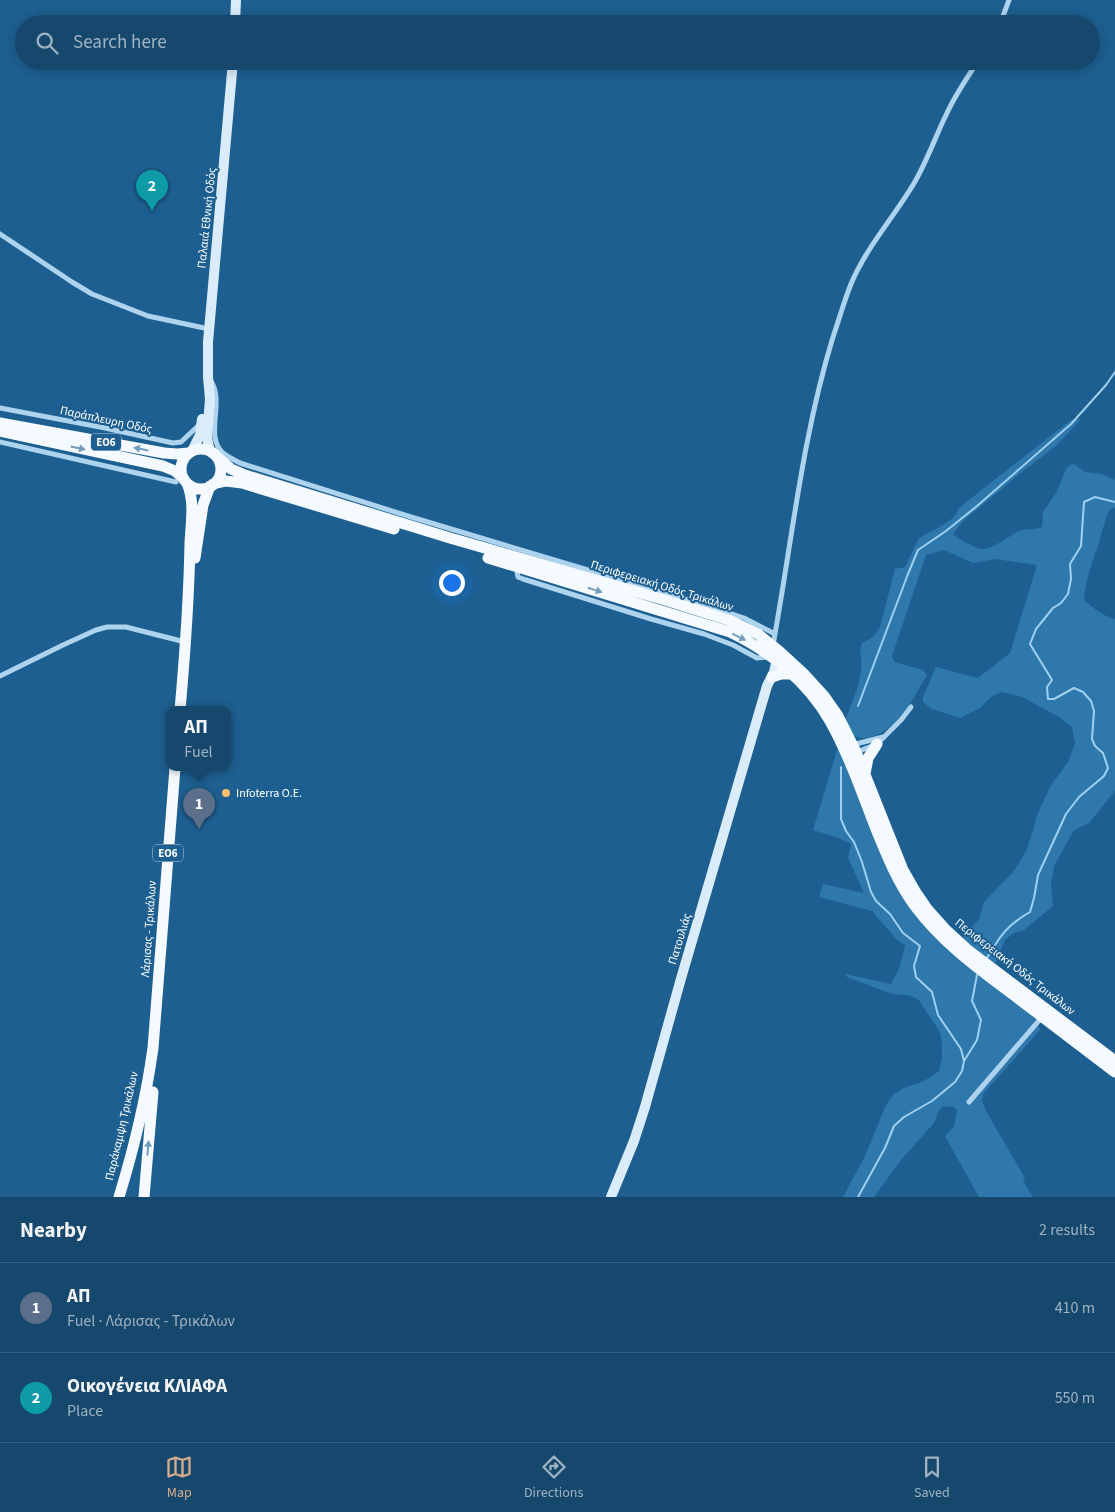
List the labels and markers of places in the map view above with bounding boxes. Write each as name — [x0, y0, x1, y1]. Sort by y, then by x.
pin: 2 — [136, 170, 168, 211]
place label: Infoterra Ο.Ε. — [236, 785, 302, 802]
marker: Infoterra Ο.Ε. — [220, 787, 232, 799]
pin: 1 — [183, 788, 215, 829]

